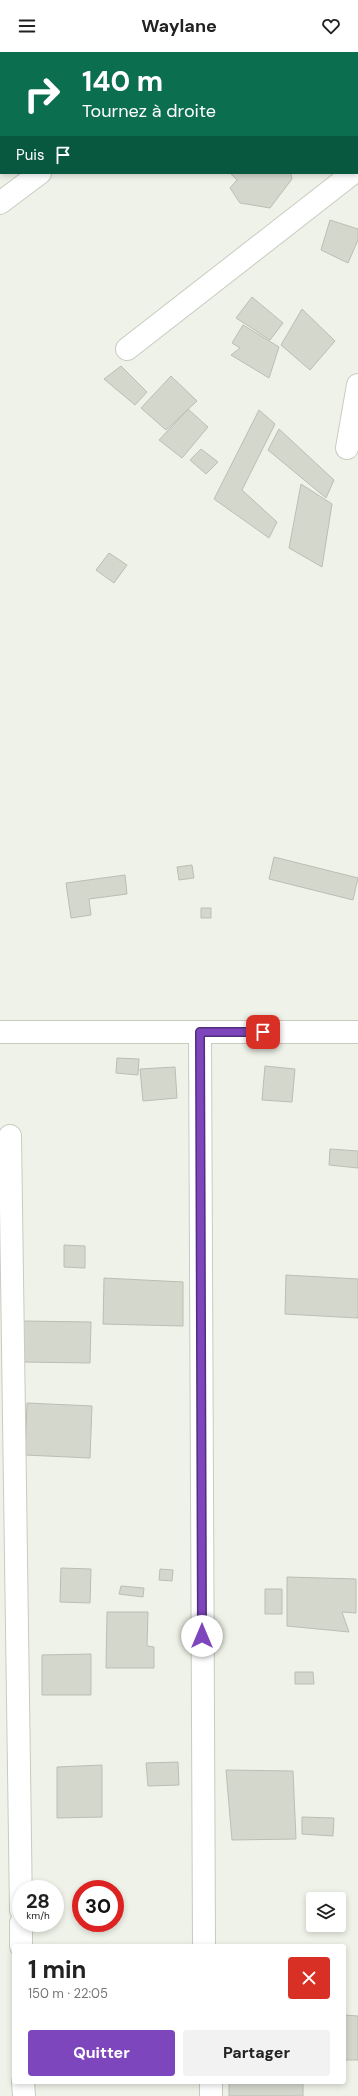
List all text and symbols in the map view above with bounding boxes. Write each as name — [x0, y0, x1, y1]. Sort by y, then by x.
text: Waylane — [141, 14, 217, 38]
icon: menu — [16, 15, 38, 37]
icon: heart — [320, 15, 342, 37]
text: 140 m — [82, 63, 163, 100]
icon: right — [16, 68, 68, 120]
text: Tournez à droite — [82, 99, 216, 123]
icon: arrive — [52, 144, 74, 166]
text: Puis — [16, 145, 44, 165]
pin — [246, 1015, 280, 1049]
icon: arrive — [252, 1021, 274, 1043]
position arrow — [181, 1615, 223, 1657]
speed limit sign: 30 — [72, 1880, 124, 1932]
text: 28 — [26, 1888, 50, 1914]
map controls — [306, 1892, 346, 1932]
button: layers — [306, 1892, 346, 1932]
text: km/h — [26, 1909, 50, 1922]
text: 1 min — [28, 1954, 86, 1985]
button: close — [288, 1957, 330, 1999]
text: 150 m · 22:05 — [28, 1985, 108, 2002]
button: Quitter — [28, 2030, 175, 2076]
button: Partager — [183, 2030, 330, 2076]

